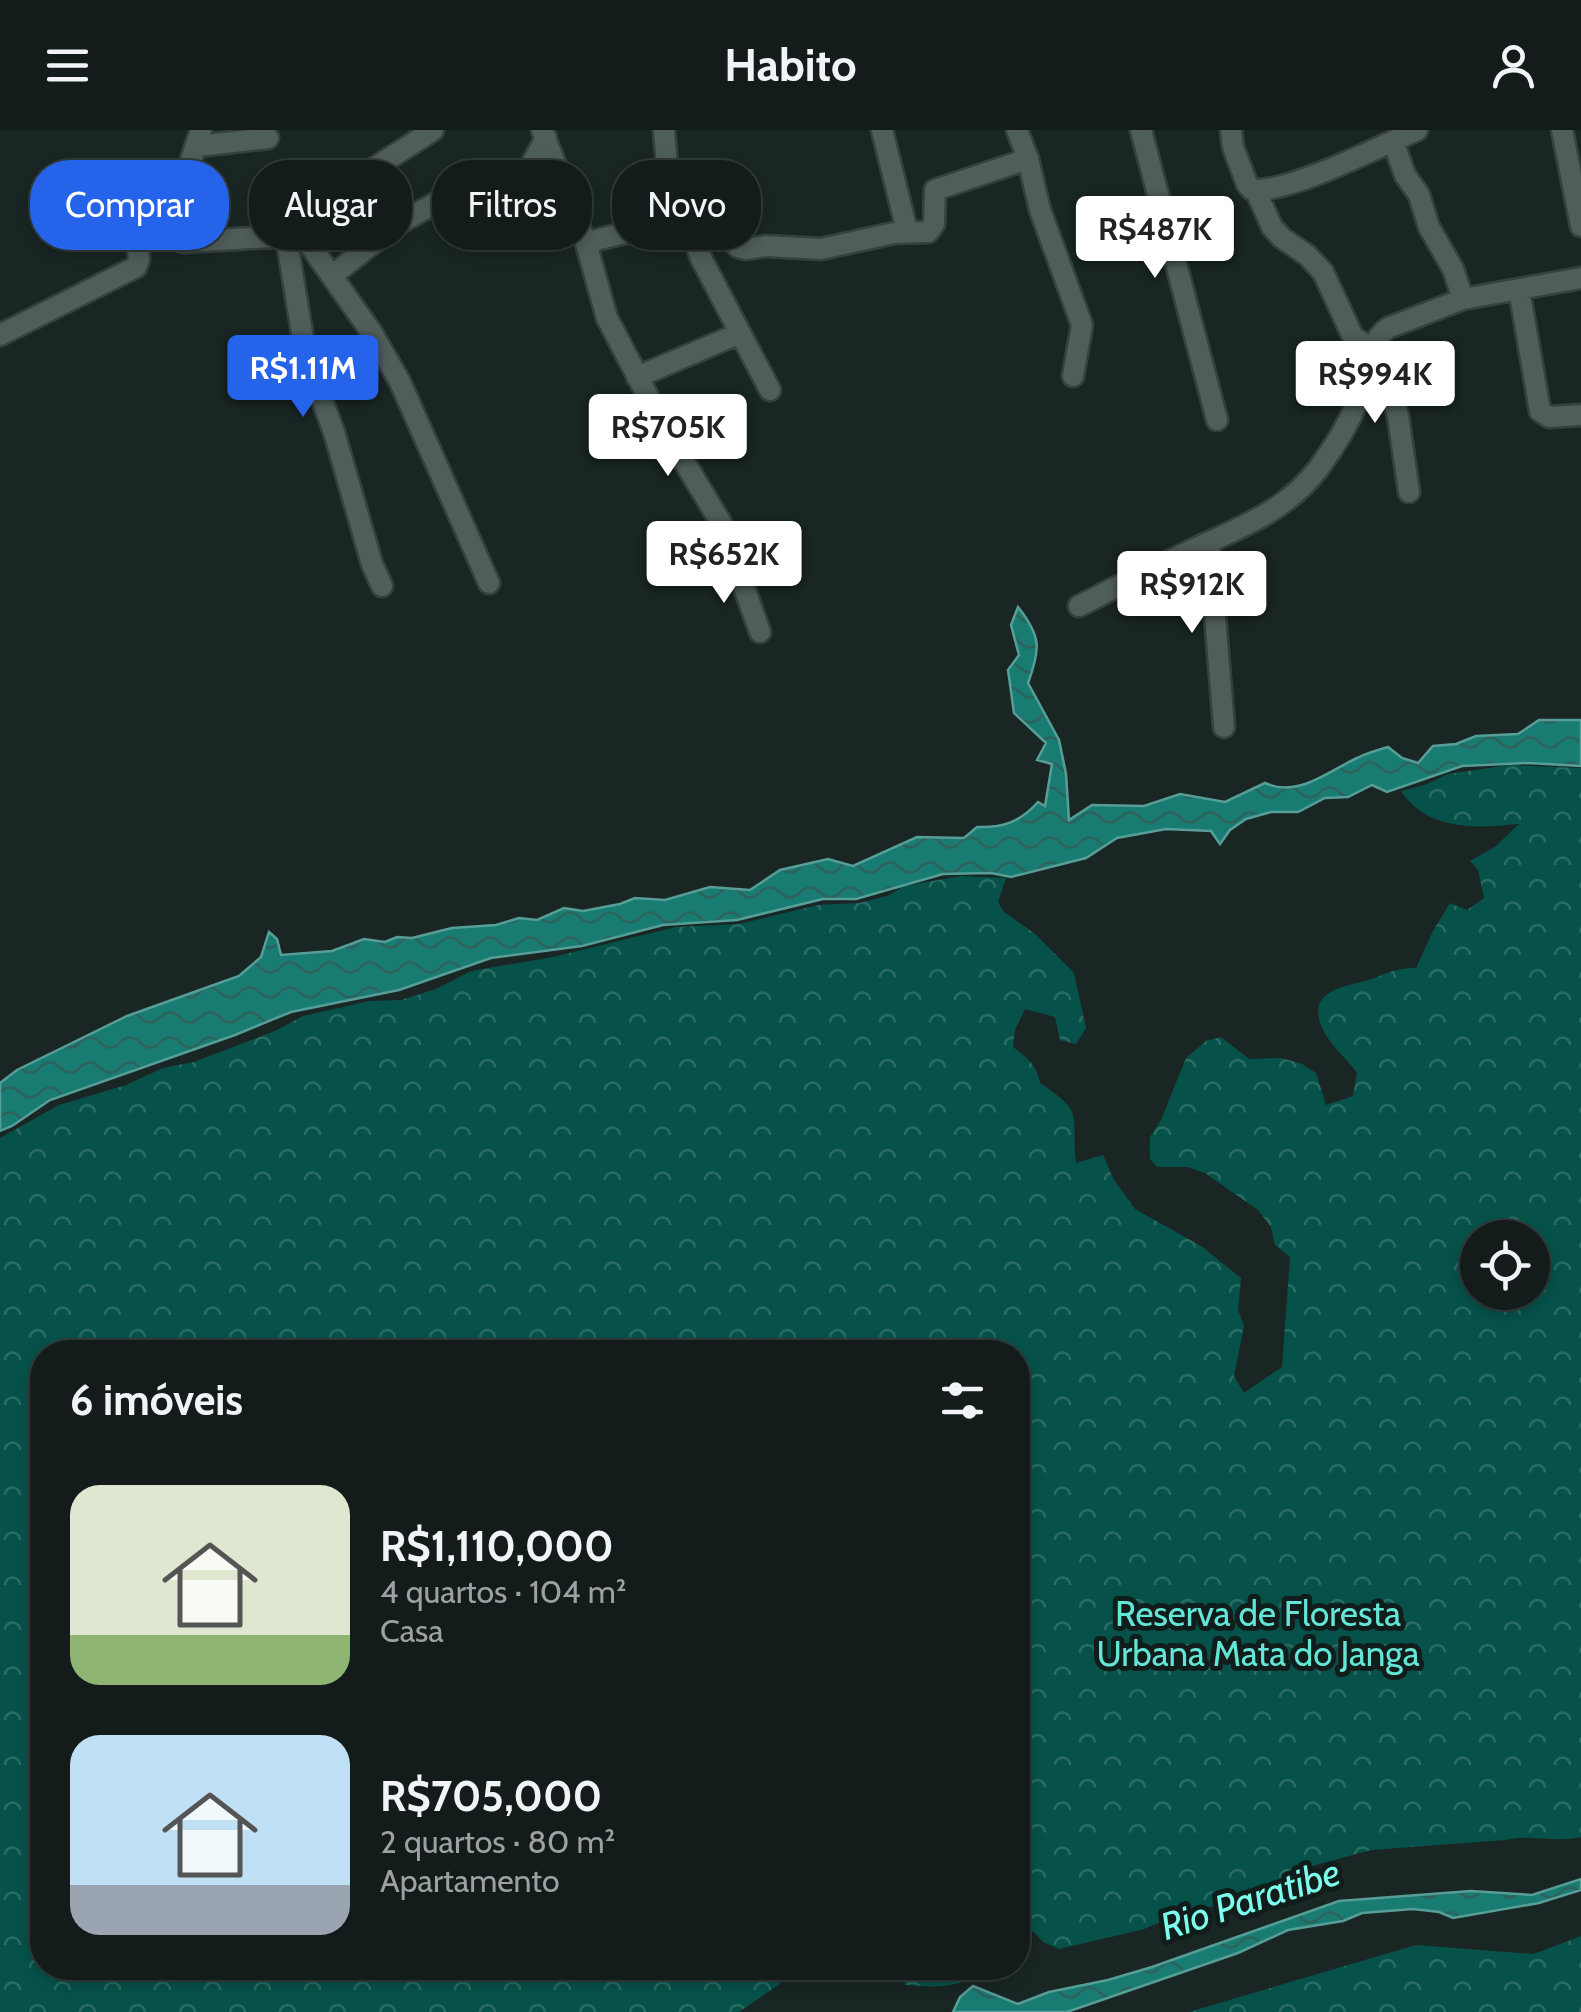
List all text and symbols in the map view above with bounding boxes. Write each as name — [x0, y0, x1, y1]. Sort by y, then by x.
icon: menu — [40, 38, 95, 93]
text: Habito — [724, 38, 857, 92]
icon: person — [1486, 38, 1541, 93]
chip: Comprar — [30, 160, 229, 250]
chip: Alugar — [249, 160, 412, 250]
chip: Filtros — [432, 160, 592, 250]
chip: Novo — [612, 160, 761, 250]
pin: R$487K — [1074, 196, 1236, 281]
text: R$487K — [1098, 209, 1212, 248]
pin: R$1.11M — [211, 335, 395, 420]
pin: R$994K — [1294, 341, 1456, 426]
text: R$1.11M — [249, 348, 357, 387]
text: R$994K — [1318, 354, 1432, 393]
pin: R$705K — [587, 394, 749, 479]
text: R$705K — [611, 407, 725, 446]
pin: R$652K — [643, 521, 805, 606]
text: R$652K — [669, 534, 779, 573]
pin: R$912K — [1111, 551, 1273, 636]
text: R$912K — [1139, 564, 1245, 603]
map controls — [1460, 1220, 1550, 1310]
button: locate — [1460, 1220, 1550, 1310]
icon: filters — [935, 1373, 990, 1428]
text: 6 imóveis — [70, 1374, 243, 1426]
text: R$1,110,000 — [380, 1520, 614, 1572]
icon: home — [150, 1525, 270, 1645]
text: 4 quartos · 104 m² — [380, 1572, 626, 1611]
park label: Reserva de Floresta Urbana Mata do Janga — [1096, 1592, 1420, 1675]
text: Casa — [380, 1611, 444, 1650]
text: R$705,000 — [380, 1770, 602, 1822]
icon: home — [150, 1775, 270, 1895]
text: 2 quartos · 80 m² — [380, 1822, 615, 1861]
water label: Rio Paratibe — [1154, 1848, 1346, 1950]
text: Apartamento — [380, 1861, 560, 1900]

